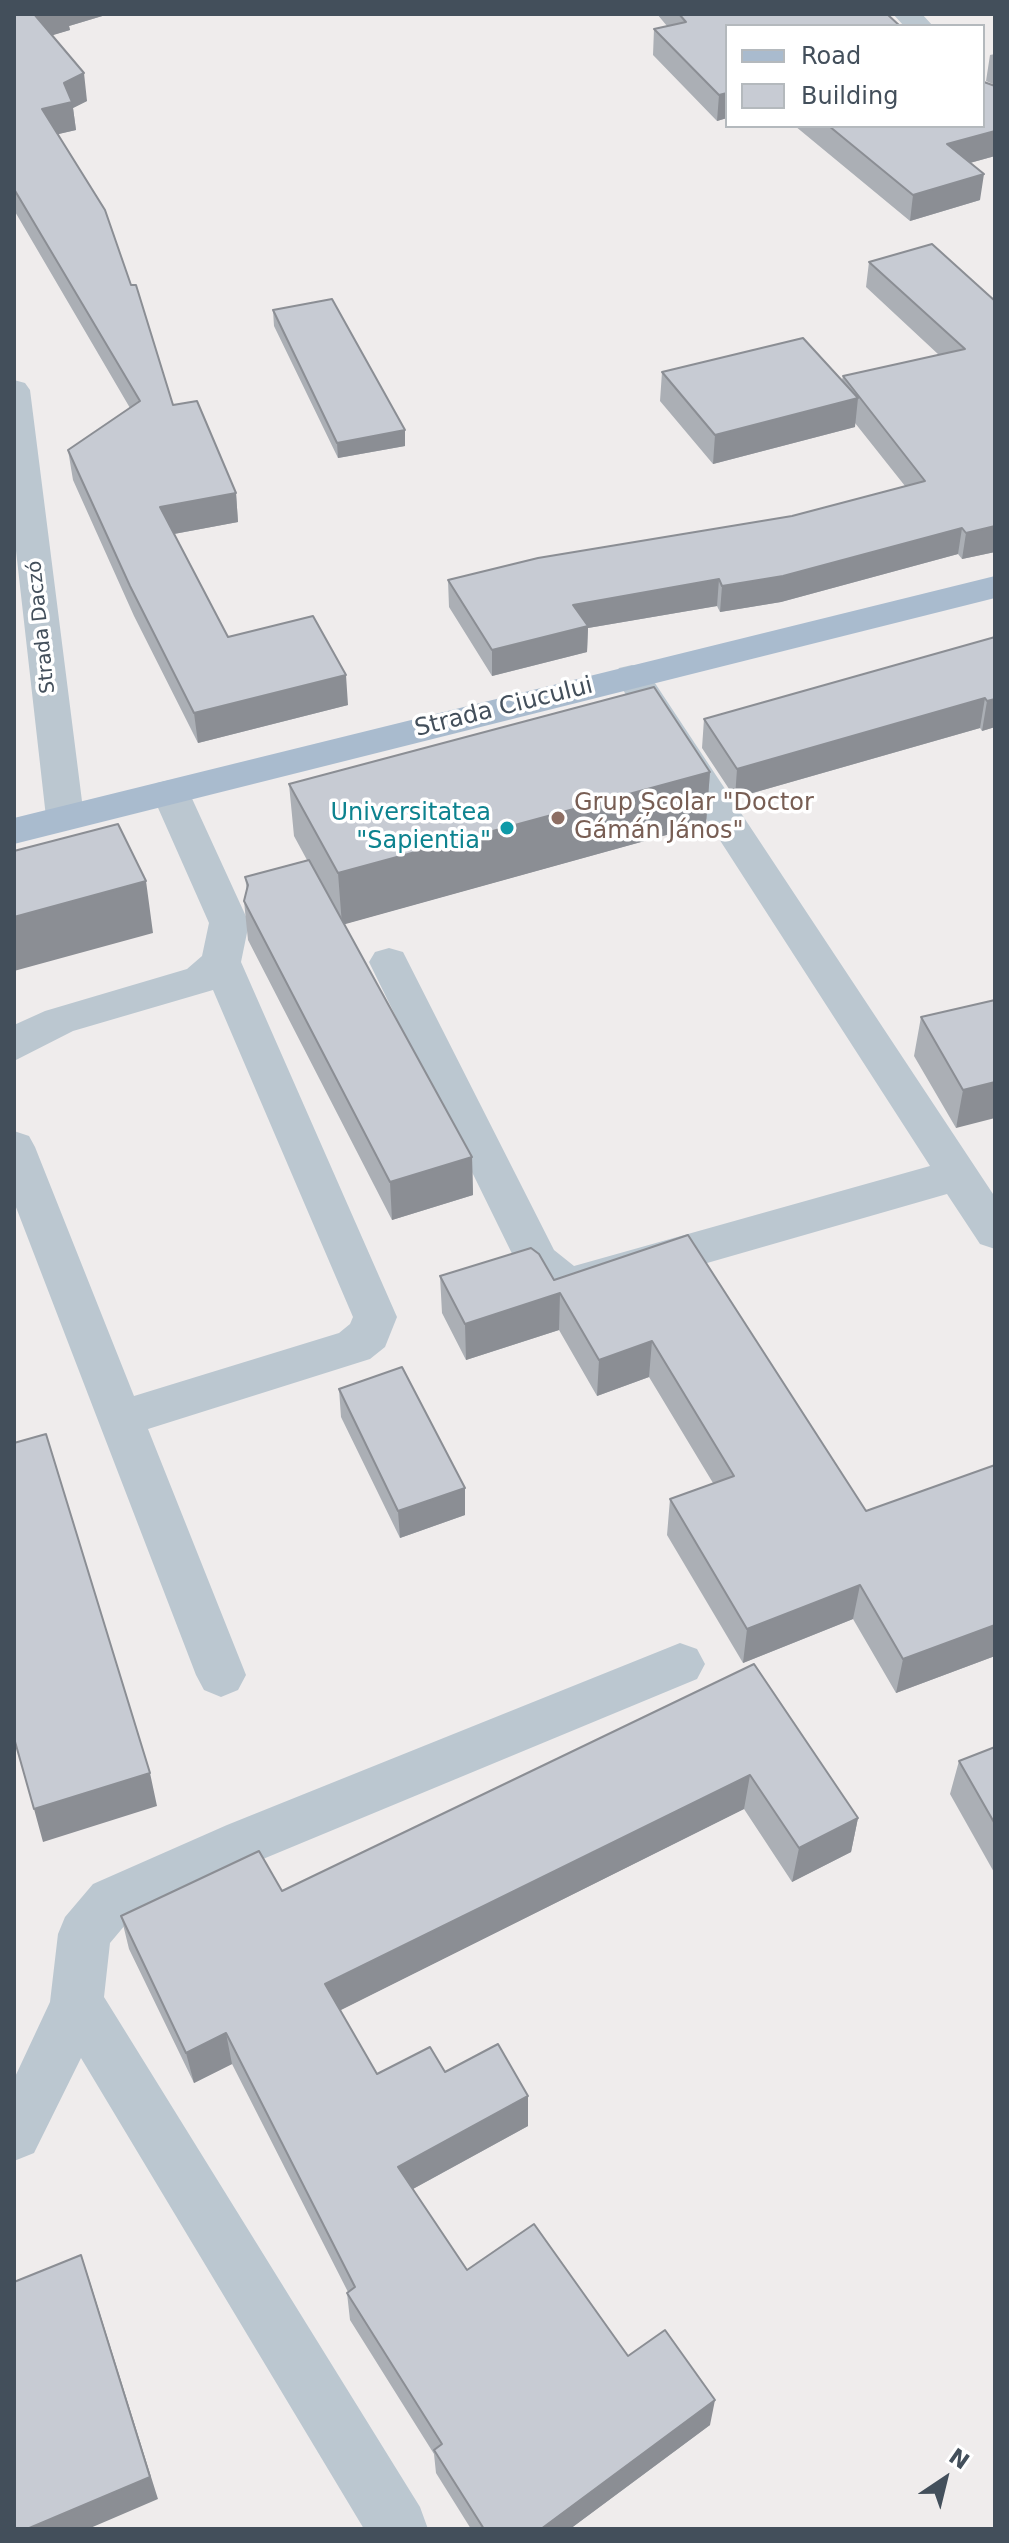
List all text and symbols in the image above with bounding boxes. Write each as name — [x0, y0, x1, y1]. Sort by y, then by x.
legend — [725, 24, 985, 128]
text: Road — [801, 42, 861, 70]
text: Building — [801, 82, 898, 110]
street label: Strada Daczó — [23, 559, 61, 695]
street label: Strada Ciucului — [412, 672, 596, 744]
place label: Grup Școlar "Doctor Gámán János" — [574, 790, 814, 846]
place label: Universitatea "Sapientia" — [331, 800, 491, 856]
marker: Grup Școlar "Doctor Gámán János" — [549, 809, 567, 827]
marker: Universitatea "Sapientia" — [498, 819, 516, 837]
north arrow — [905, 2439, 985, 2519]
text: N — [944, 2443, 974, 2474]

